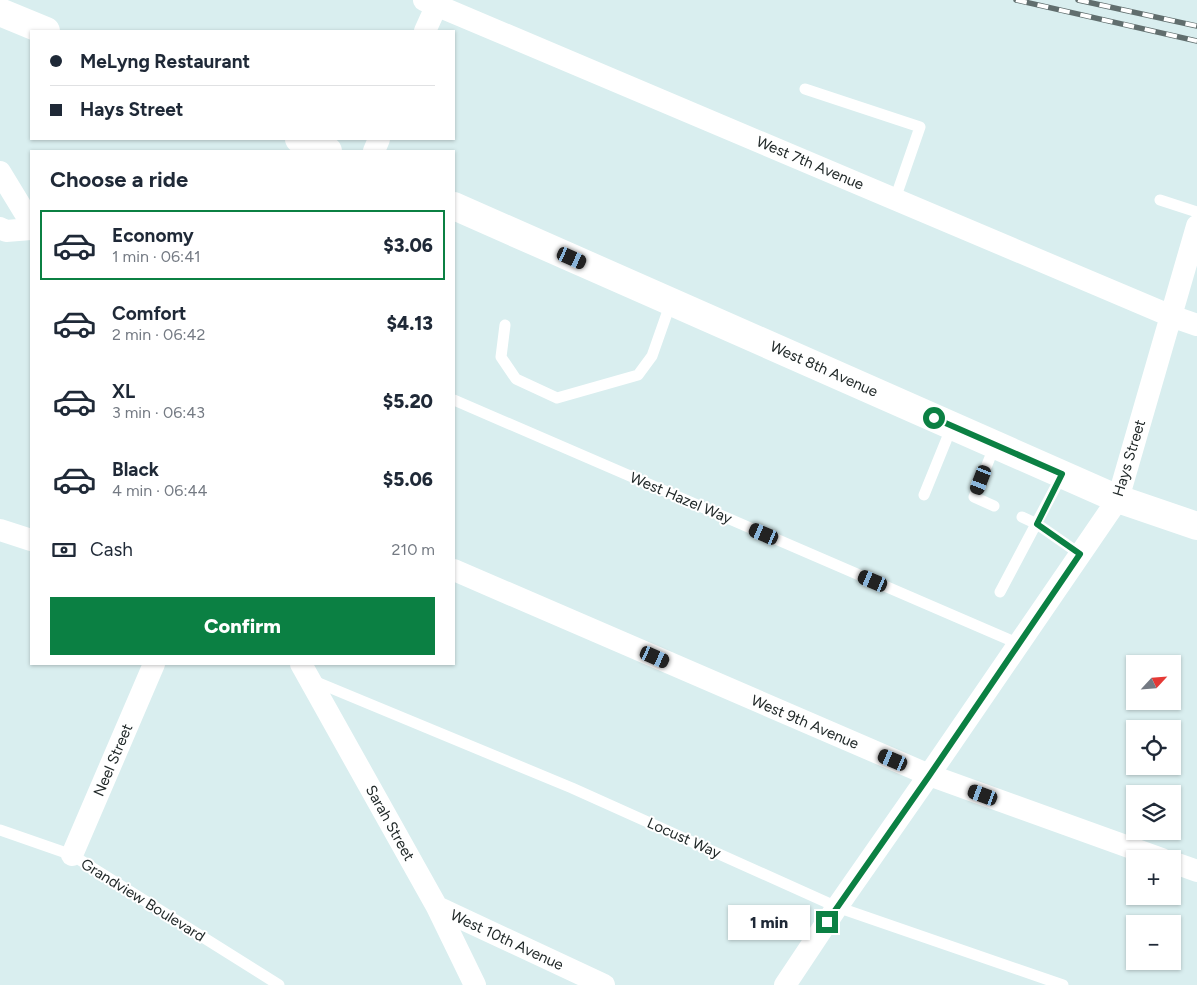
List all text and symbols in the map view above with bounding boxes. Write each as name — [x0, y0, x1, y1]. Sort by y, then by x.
text: MeLyng Restaurant — [80, 50, 250, 73]
text: Hays Street — [80, 98, 184, 121]
street label: West 7th Avenue — [754, 132, 866, 194]
text: Choose a ride — [50, 166, 188, 193]
icon: car — [52, 223, 97, 268]
text: Economy — [112, 224, 194, 247]
text: $3.06 — [383, 234, 433, 257]
car — [555, 245, 588, 271]
text: 1 min · 06:41 — [112, 247, 201, 266]
icon: car — [52, 301, 97, 346]
text: Comfort — [112, 302, 187, 325]
text: $4.13 — [387, 312, 433, 335]
text: 2 min · 06:42 — [112, 325, 205, 344]
street label: West 8th Avenue — [767, 337, 881, 401]
icon: car — [52, 379, 97, 424]
text: XL — [112, 380, 135, 403]
text: $5.20 — [383, 390, 433, 413]
text: 3 min · 06:43 — [112, 403, 205, 422]
route start — [923, 407, 945, 429]
street label: Hays Street — [1109, 417, 1149, 499]
icon: car — [52, 457, 97, 502]
text: Black — [112, 458, 159, 481]
car — [968, 463, 993, 497]
text: $5.06 — [383, 468, 433, 491]
street label: West Hazel Way — [627, 468, 735, 528]
text: 4 min · 06:44 — [112, 481, 207, 500]
car — [747, 521, 780, 547]
icon: cash — [50, 536, 78, 564]
text: Cash — [90, 538, 133, 561]
text: 210 m — [392, 540, 435, 559]
car — [856, 568, 889, 594]
button: Confirm — [50, 597, 435, 655]
car — [638, 644, 671, 670]
north arrow — [1126, 655, 1181, 710]
map controls — [1126, 655, 1181, 970]
street label: West 9th Avenue — [748, 691, 862, 753]
button: locate — [1126, 720, 1181, 775]
street label: Neel Street — [90, 721, 136, 799]
car — [876, 747, 909, 773]
street label: Sarah Street — [362, 782, 418, 864]
car — [966, 783, 999, 807]
button: layers — [1126, 785, 1181, 840]
street label: Locust Way — [644, 814, 724, 862]
button: + — [1126, 850, 1181, 905]
street label: Grandview Boulevard — [78, 855, 208, 945]
callout: 1 min — [727, 904, 810, 940]
street label: West 10th Avenue — [448, 906, 566, 974]
route end — [816, 911, 838, 933]
text: 1 min — [750, 913, 788, 932]
button: − — [1126, 915, 1181, 970]

